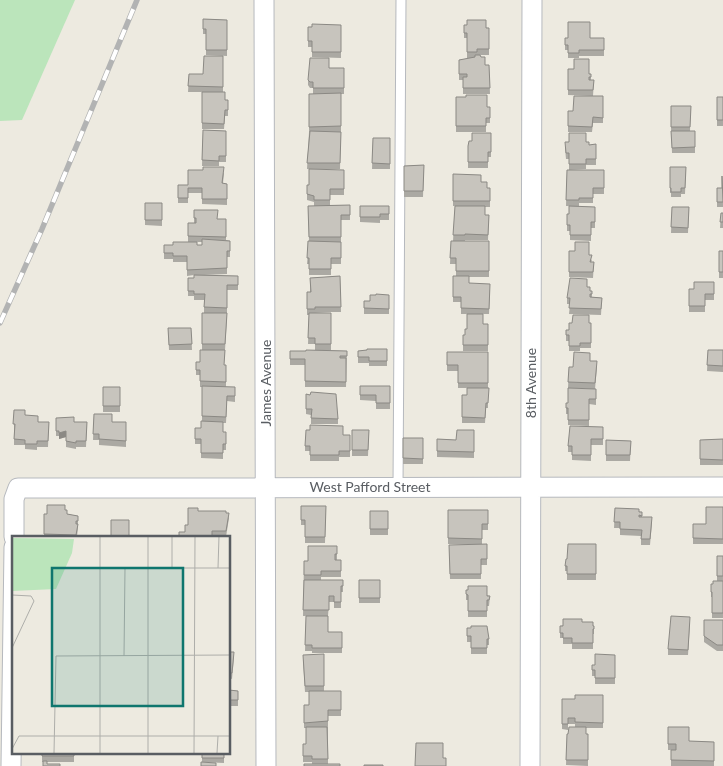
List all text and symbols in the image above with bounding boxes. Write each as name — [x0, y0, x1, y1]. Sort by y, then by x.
street label: James Avenue — [257, 339, 274, 427]
street label: 8th Avenue — [522, 348, 539, 418]
street label: West Pafford Street — [310, 478, 430, 495]
inset map — [12, 536, 230, 754]

